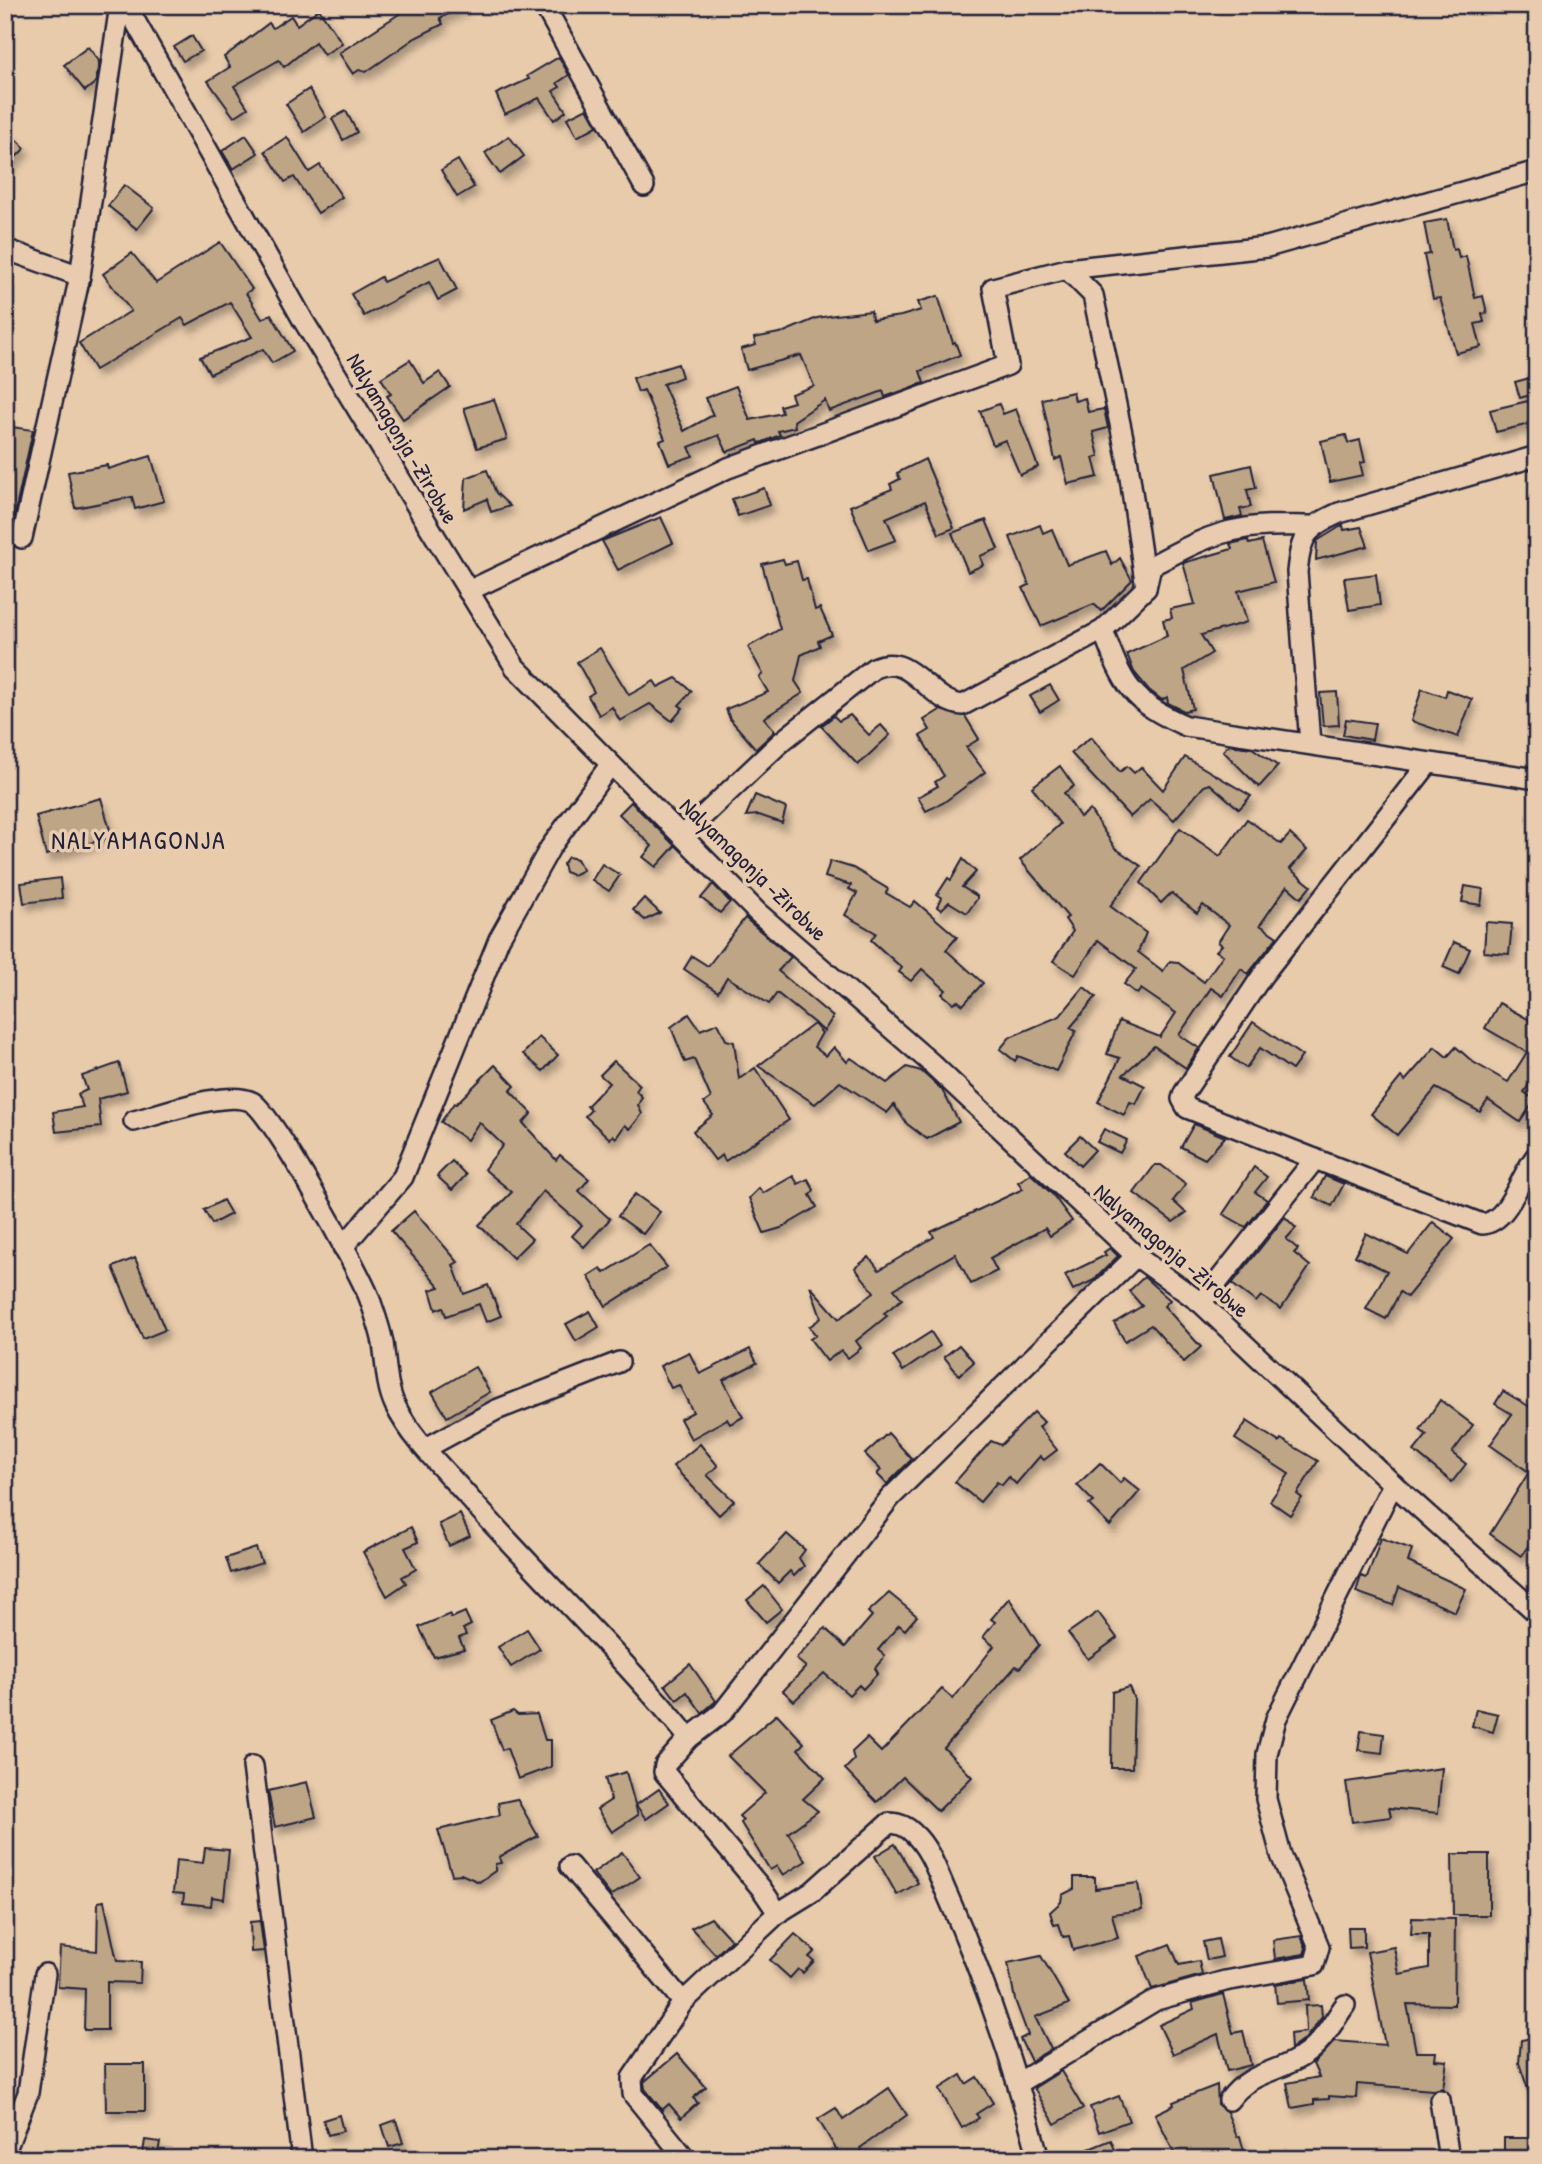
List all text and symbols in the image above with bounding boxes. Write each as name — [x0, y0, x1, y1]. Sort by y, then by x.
street label: Nalyamagonja -Zirobwe — [340, 347, 466, 529]
street label: Nalyamagonja -Zirobwe — [673, 791, 835, 947]
district label: NALYAMAGONJA — [51, 822, 227, 857]
street label: Nalyamagonja -Zirobwe — [1088, 1176, 1256, 1324]

